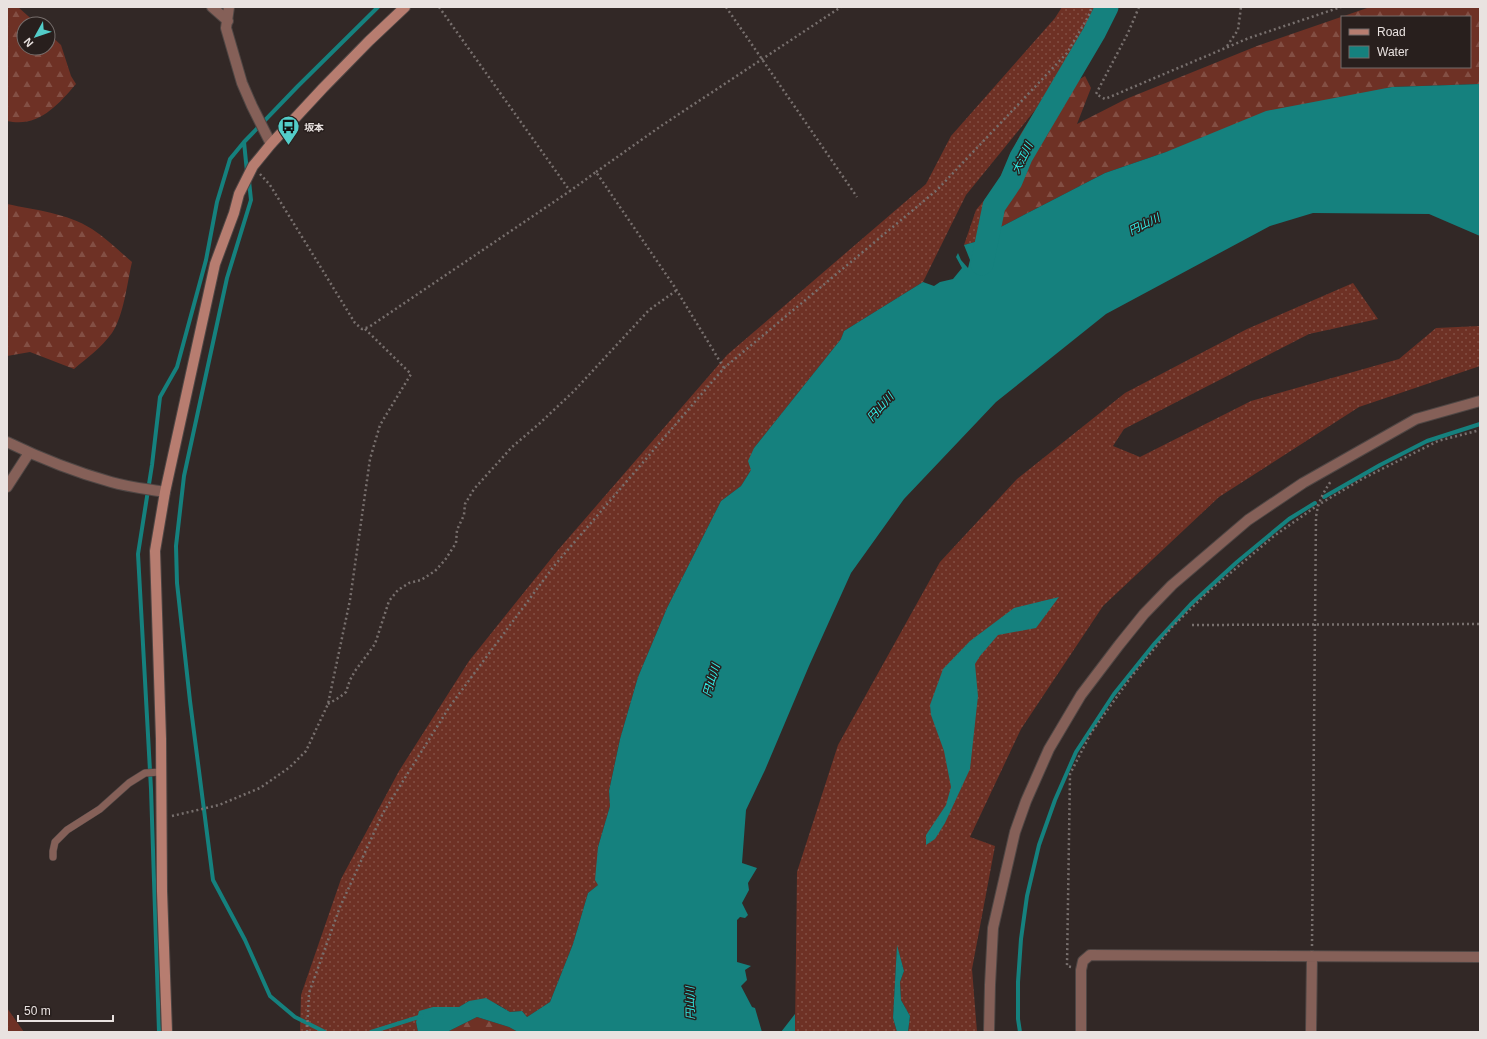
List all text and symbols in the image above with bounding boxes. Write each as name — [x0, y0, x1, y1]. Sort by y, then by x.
north arrow — [16, 16, 56, 56]
legend — [1341, 16, 1471, 68]
text: Road — [1377, 25, 1406, 39]
text: N — [21, 35, 35, 49]
text: Water — [1377, 45, 1409, 59]
bus stop icon: 坂本 — [275, 114, 301, 147]
place label: 坂本 — [304, 122, 324, 133]
water label: 大江川 — [1009, 140, 1035, 175]
water label: 円山川 — [1127, 211, 1162, 237]
water label: 円山川 — [865, 390, 896, 423]
water label: 円山川 — [700, 662, 722, 698]
water label: 円山川 — [684, 985, 696, 1020]
scale bar — [18, 997, 113, 1023]
text: 50 m — [24, 1004, 51, 1018]

